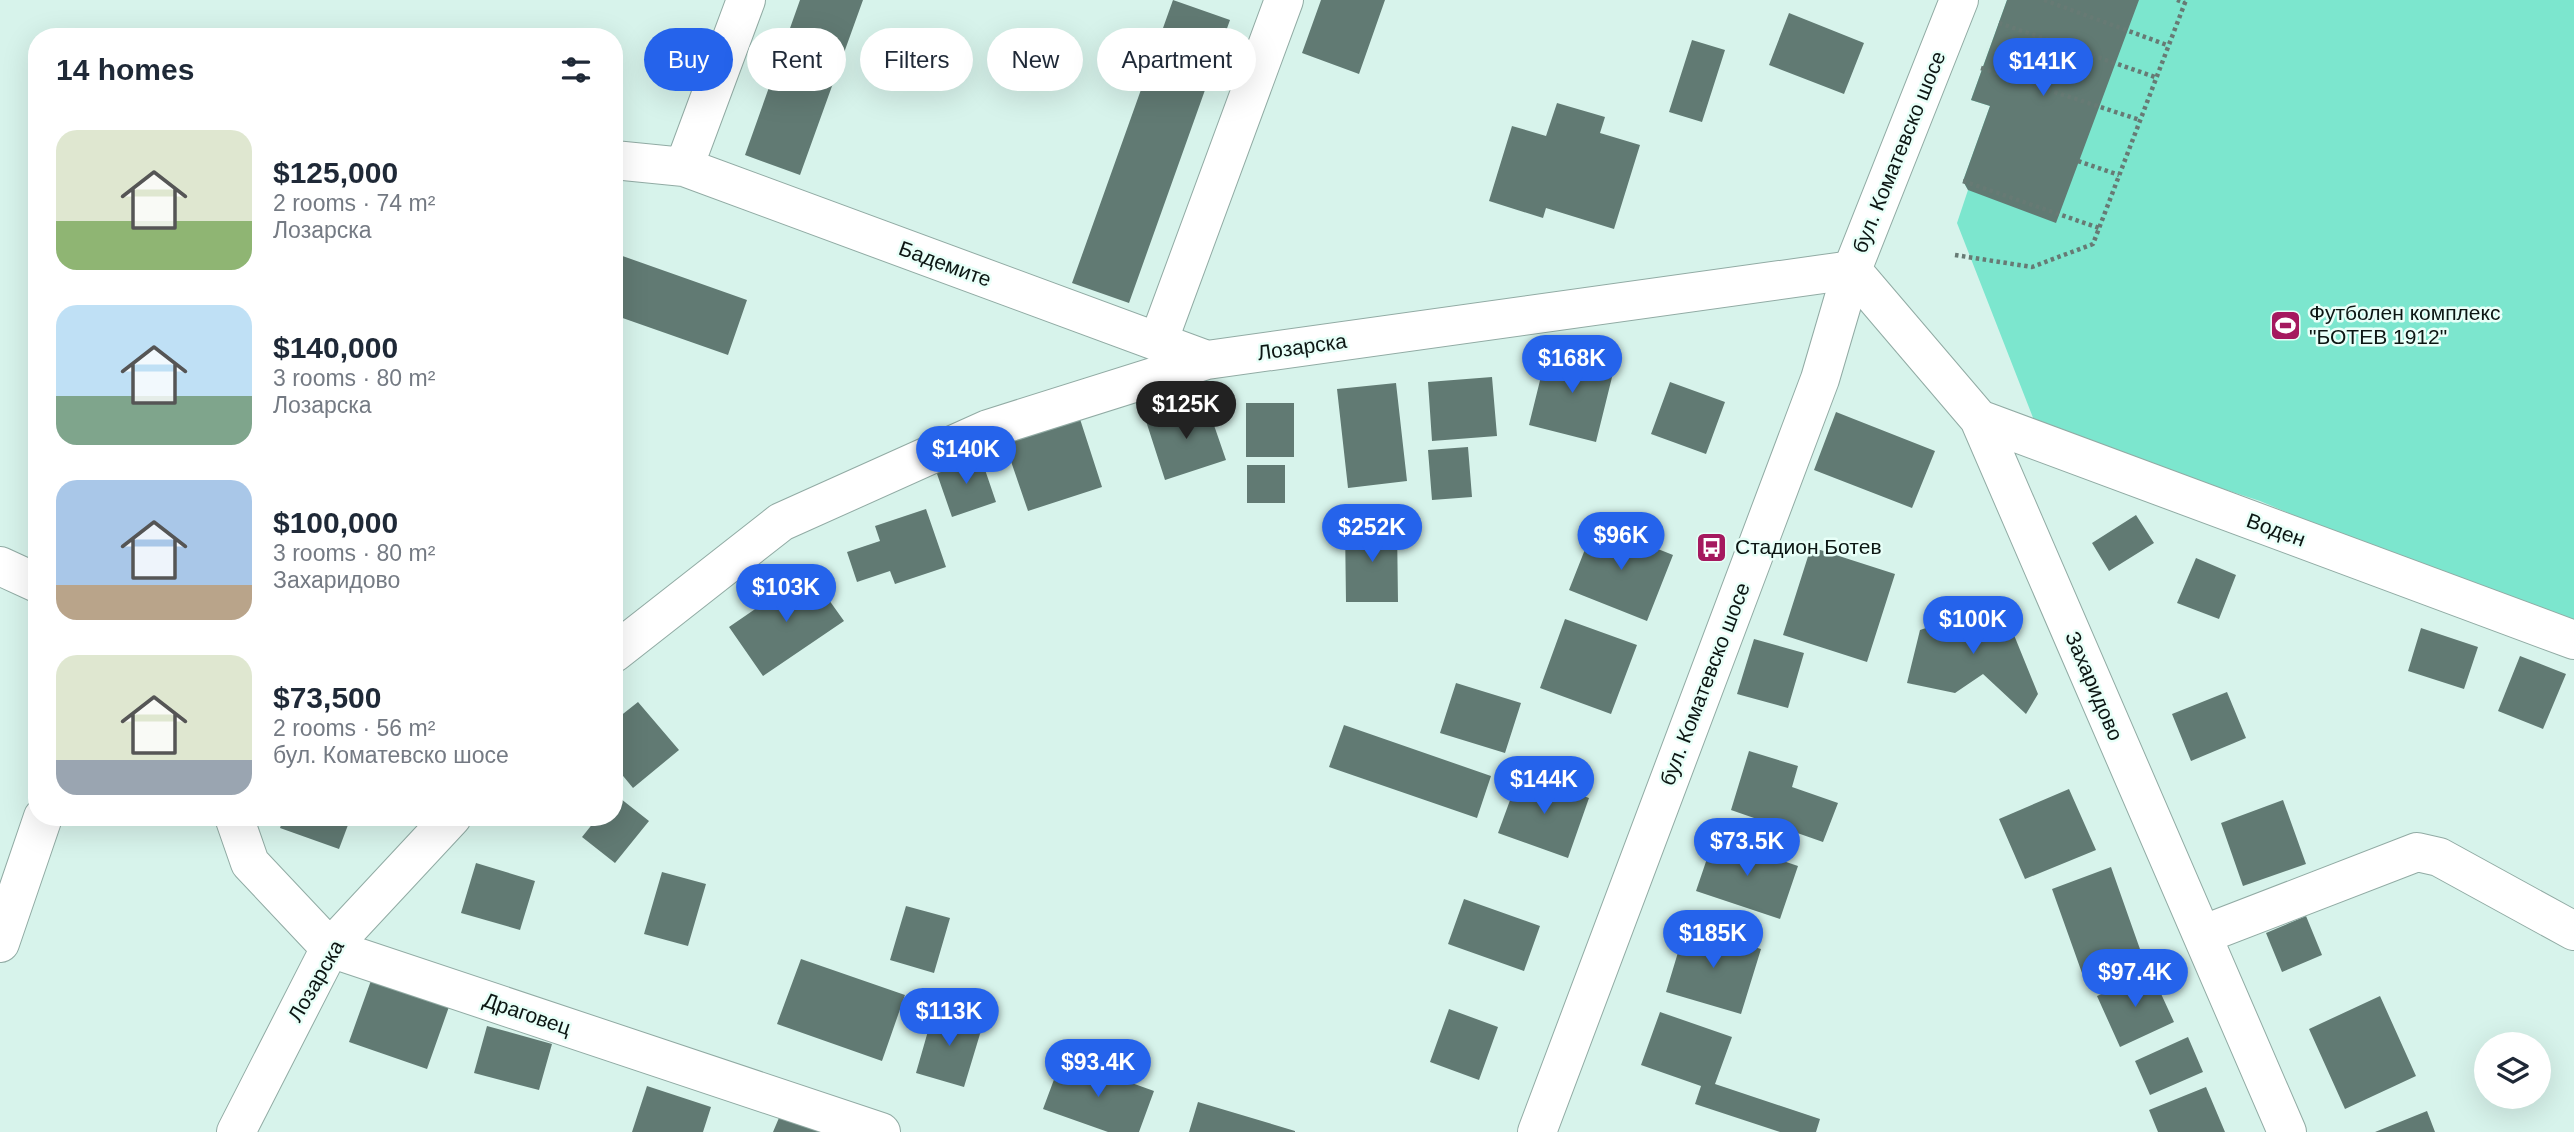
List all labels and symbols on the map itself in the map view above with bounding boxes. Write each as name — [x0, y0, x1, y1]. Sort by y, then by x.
pin: $141K — [1994, 38, 2092, 98]
street label: бул. Коматевско шосе — [1848, 48, 1950, 256]
street label: Бадемите — [896, 236, 995, 291]
place label: Футболен комплекс "БОТЕВ 1912" — [2309, 301, 2500, 348]
sports icon: Футболен комплекс "БОТЕВ 1912" — [2269, 308, 2303, 342]
street label: Лозарска — [1256, 329, 1348, 364]
pin: $168K — [1523, 336, 1621, 395]
pin: $125K — [1137, 382, 1235, 441]
pin: $140K — [917, 426, 1015, 486]
pin: $252K — [1323, 504, 1421, 564]
street label: Воден — [2244, 508, 2309, 551]
pin: $96K — [1580, 512, 1662, 572]
bus stop icon: Стадион Ботев — [1695, 530, 1729, 564]
place label: Стадион Ботев — [1735, 535, 1882, 558]
pin: $103K — [737, 564, 835, 624]
street label: бул. Коматевско шосе — [1655, 579, 1754, 788]
pin: $100K — [1924, 596, 2022, 656]
street label: Захаридово — [2061, 628, 2128, 744]
pin: $144K — [1495, 756, 1593, 816]
pin: $73.5K — [1690, 818, 1804, 878]
pin: $185K — [1664, 911, 1762, 970]
street label: Лозарска — [283, 936, 348, 1025]
pin: $97.4K — [2078, 950, 2192, 1009]
street label: Драговец — [480, 988, 574, 1039]
pin: $113K — [900, 988, 998, 1048]
pin: $93.4K — [1041, 1040, 1155, 1099]

